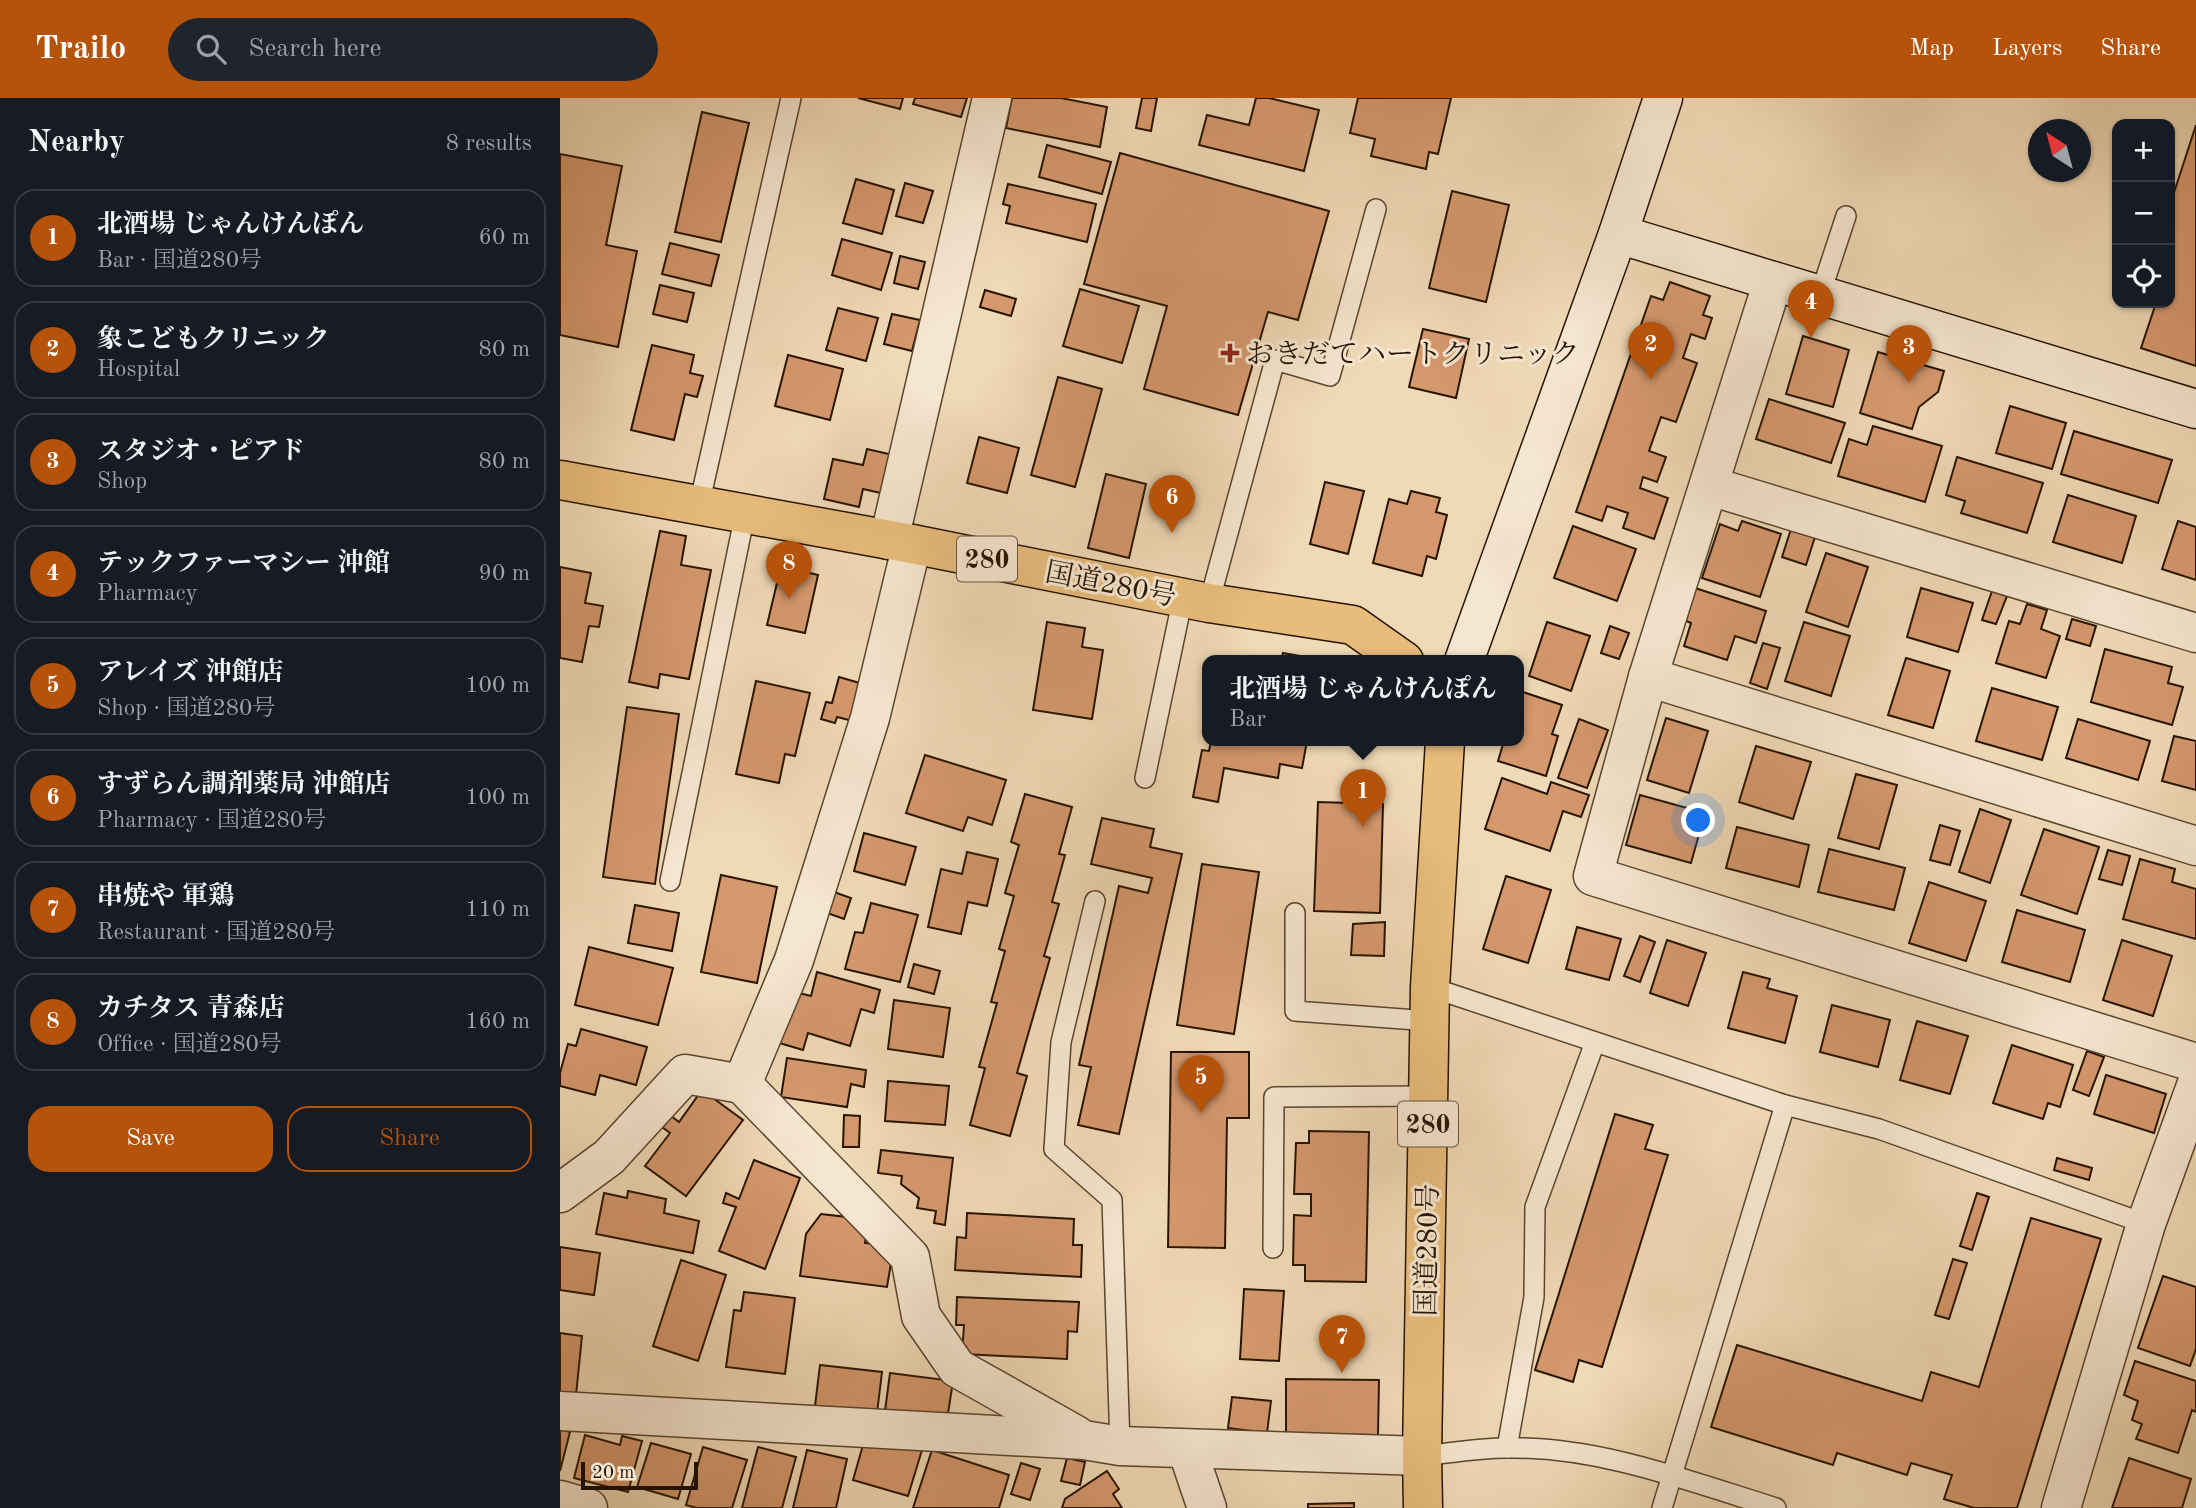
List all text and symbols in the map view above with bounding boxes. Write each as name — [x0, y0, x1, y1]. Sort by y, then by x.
search box — [168, 18, 658, 81]
icon: search — [192, 30, 230, 68]
text: Trailo — [35, 33, 126, 66]
text: Search here — [248, 36, 381, 62]
text: Map — [1910, 37, 1954, 61]
text: Layers — [1992, 37, 2062, 61]
text: Share — [2100, 37, 2161, 61]
north arrow — [2028, 119, 2091, 182]
map controls — [2112, 119, 2175, 308]
button: + — [2112, 119, 2175, 182]
text: Nearby — [28, 128, 125, 158]
text: 8 results — [446, 132, 532, 155]
button: − — [2112, 182, 2175, 245]
text: 北酒場 じゃんけんぽん — [97, 212, 364, 238]
text: 1 — [46, 226, 60, 249]
text: 60 m — [479, 226, 530, 249]
button: locate — [2112, 245, 2175, 308]
text: Bar · 国道280号 — [97, 249, 262, 272]
pin: 4 — [1788, 280, 1834, 338]
pin: 2 — [1628, 322, 1674, 380]
pin: 3 — [1886, 325, 1932, 383]
text: 象こどもクリニック — [97, 327, 329, 353]
text: 2 — [46, 338, 60, 361]
text: 80 m — [479, 338, 530, 361]
place label: おきだてハートクリニック — [1246, 340, 1580, 370]
marker: おきだてハートクリニック — [1220, 343, 1240, 363]
text: Hospital — [97, 358, 180, 381]
text: スタジオ・ピアド — [97, 439, 305, 465]
text: 3 — [46, 450, 60, 473]
text: 80 m — [479, 450, 530, 473]
text: Shop — [97, 470, 147, 493]
pin: 6 — [1149, 475, 1195, 533]
road number: 280 — [957, 536, 1017, 582]
pin: 8 — [766, 541, 812, 599]
text: テックファーマシー 沖館 — [97, 551, 390, 577]
street label: 国道280号 — [1043, 557, 1179, 612]
text: 4 — [46, 562, 60, 585]
text: 90 m — [479, 562, 530, 585]
text: Pharmacy — [97, 582, 198, 605]
popup — [1202, 655, 1524, 746]
text: アレイズ 沖館店 — [97, 660, 284, 686]
text: 5 — [46, 674, 60, 697]
text: 100 m — [465, 674, 530, 697]
text: 北酒場 じゃんけんぽん — [1229, 677, 1497, 703]
text: Shop · 国道280号 — [97, 697, 275, 720]
text: Bar — [1229, 708, 1266, 731]
pin: 1 — [1340, 769, 1386, 827]
text: すずらん調剤薬局 沖館店 — [97, 772, 391, 798]
text: 6 — [46, 786, 60, 809]
text: 100 m — [465, 786, 530, 809]
your location — [1681, 803, 1715, 837]
text: Pharmacy · 国道280号 — [97, 809, 326, 832]
text: 串焼や 軍鶏 — [97, 884, 234, 910]
text: 7 — [46, 898, 60, 921]
text: 110 m — [465, 898, 530, 921]
text: Restaurant · 国道280号 — [97, 921, 335, 944]
text: カチタス 青森店 — [97, 996, 285, 1022]
text: 8 — [46, 1010, 60, 1033]
text: 160 m — [465, 1010, 530, 1033]
text: Office · 国道280号 — [97, 1033, 282, 1056]
pin: 5 — [1178, 1055, 1224, 1113]
road number: 280 — [1398, 1102, 1458, 1147]
button: Save — [28, 1106, 273, 1172]
button: Share — [287, 1106, 532, 1172]
street label: 国道280号 — [1411, 1183, 1444, 1317]
pin: 7 — [1319, 1315, 1365, 1373]
scale bar — [581, 1459, 698, 1491]
text: 20 m — [592, 1464, 634, 1483]

